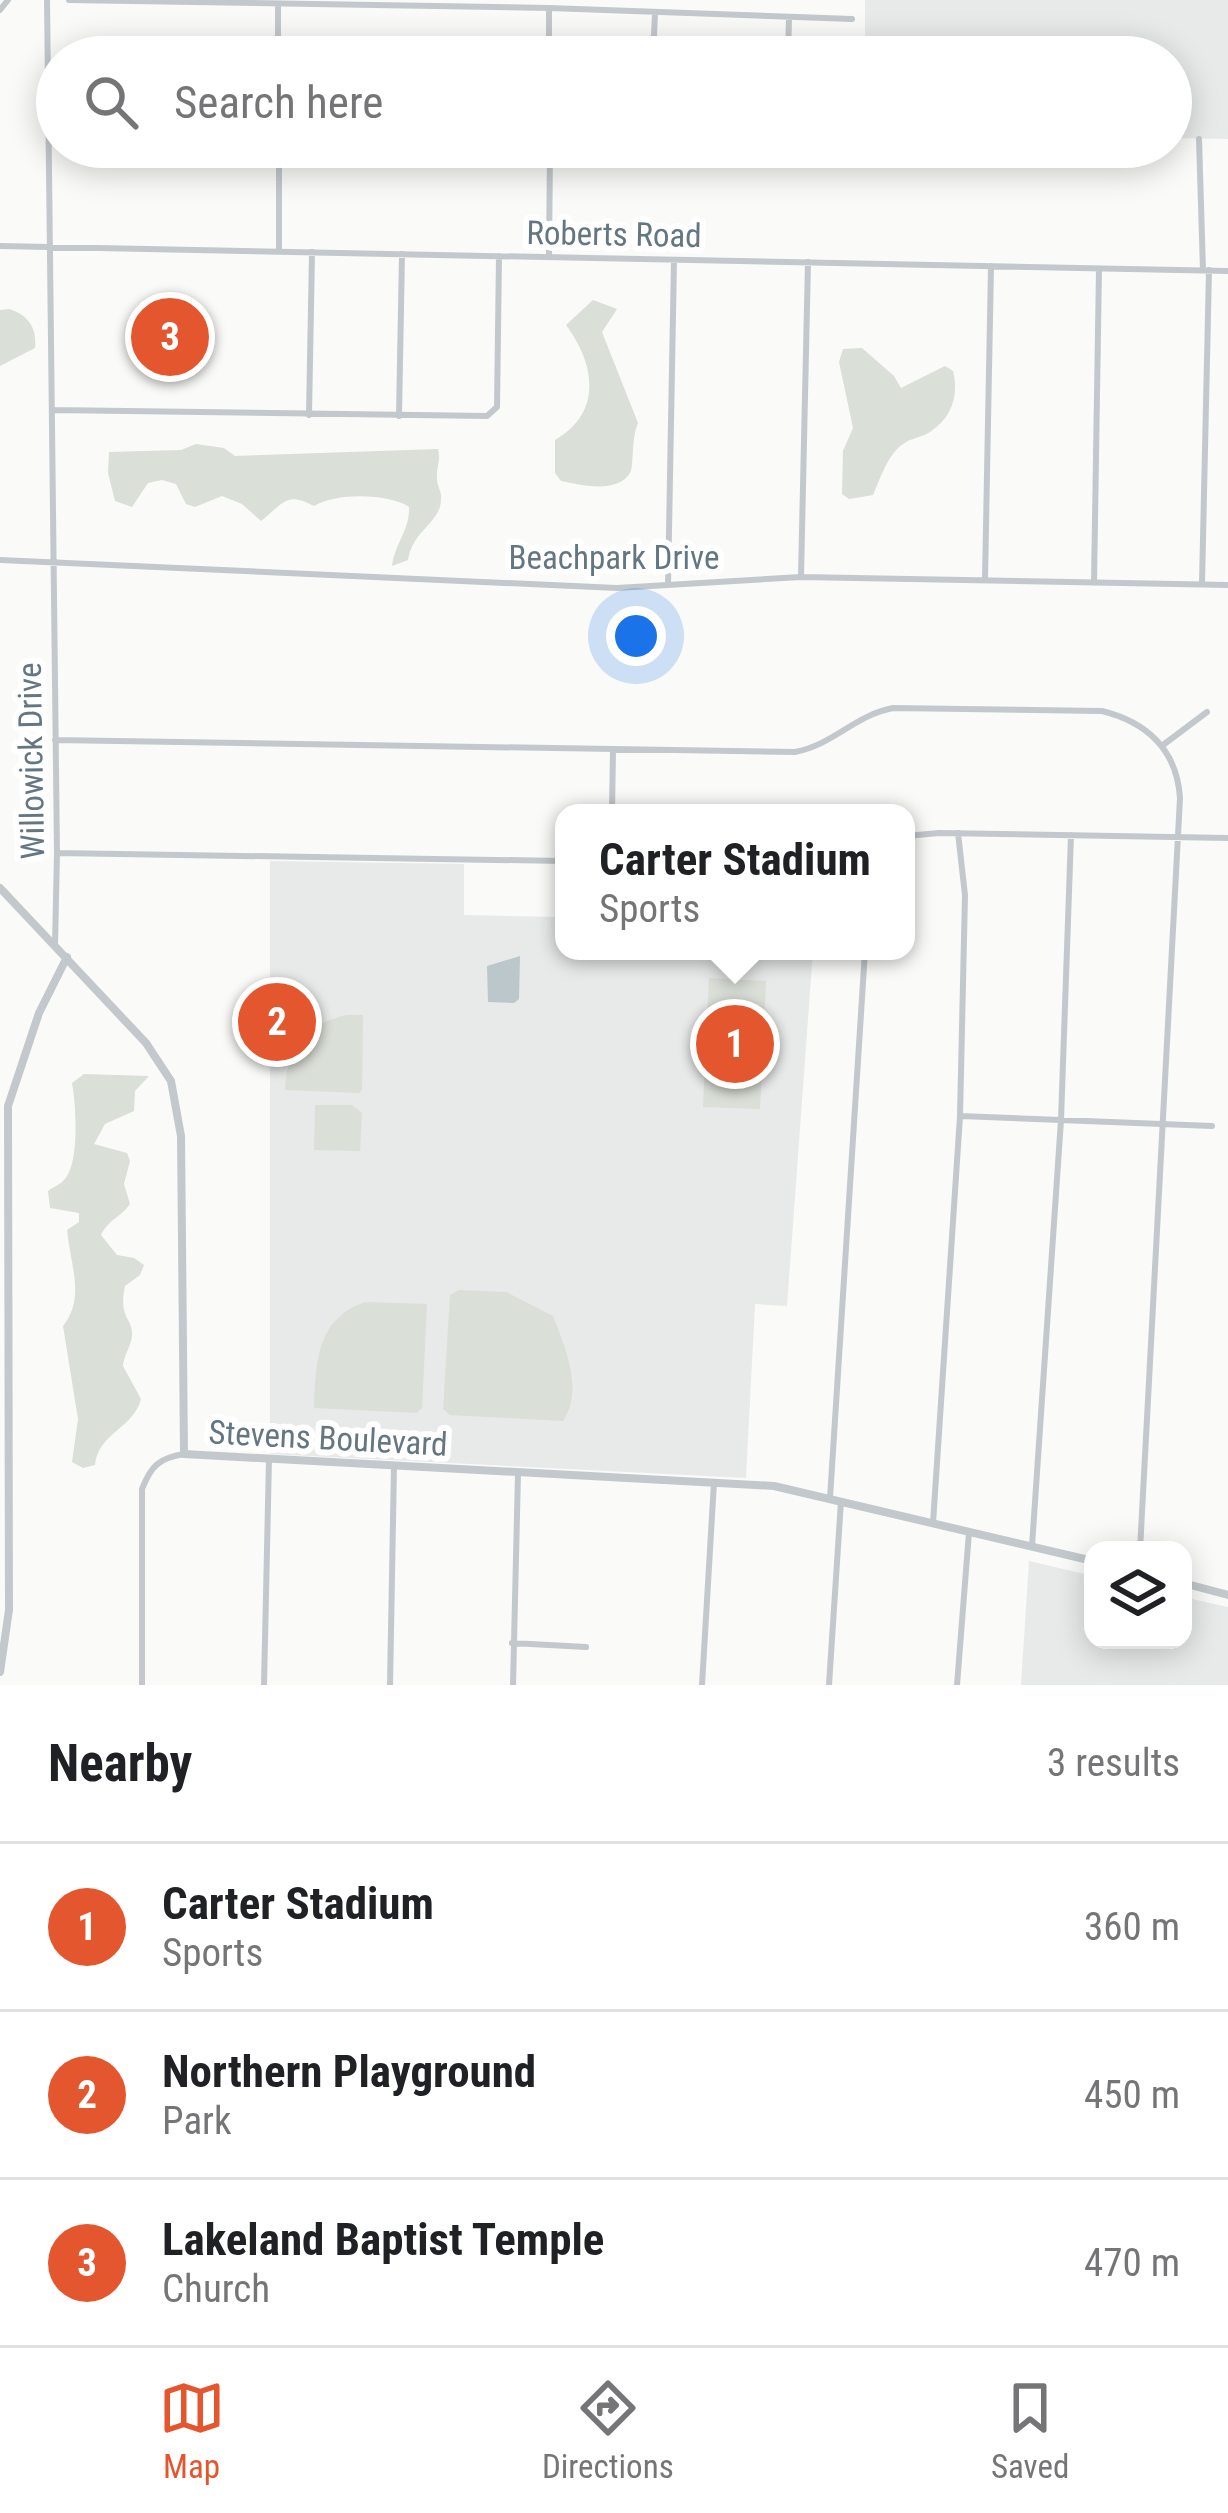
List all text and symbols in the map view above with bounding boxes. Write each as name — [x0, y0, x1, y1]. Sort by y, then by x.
search box — [36, 36, 1192, 168]
icon: search — [78, 69, 144, 135]
text: Search here — [174, 76, 383, 129]
street label: Roberts Road — [526, 213, 702, 255]
pin: 3 — [131, 292, 209, 382]
street label: Beachpark Drive — [509, 538, 719, 577]
your location — [606, 606, 666, 666]
street label: Willowick Drive — [10, 662, 52, 860]
popup — [555, 804, 915, 960]
text: Carter Stadium — [599, 833, 871, 886]
text: Sports — [599, 886, 700, 932]
pin: 2 — [238, 977, 316, 1067]
pin: 1 — [696, 999, 774, 1089]
street label: Stevens Boulevard — [207, 1412, 449, 1464]
map controls — [1084, 1541, 1192, 1649]
button: layers — [1084, 1541, 1192, 1649]
text: Nearby — [48, 1734, 192, 1793]
text: 3 results — [1047, 1740, 1180, 1786]
text: Carter Stadium — [162, 1877, 434, 1930]
text: 1 — [77, 1904, 97, 1950]
text: 360 m — [1084, 1904, 1180, 1950]
text: Sports — [162, 1930, 263, 1976]
text: Northern Playground — [162, 2045, 536, 2098]
text: 2 — [77, 2072, 97, 2118]
text: 450 m — [1084, 2072, 1180, 2118]
text: Park — [162, 2098, 232, 2144]
text: Lakeland Baptist Temple — [162, 2213, 604, 2266]
text: 3 — [77, 2240, 97, 2286]
text: 470 m — [1084, 2240, 1180, 2286]
text: Church — [162, 2266, 270, 2312]
tab: Map — [159, 2375, 225, 2486]
tab: Directions — [542, 2375, 674, 2486]
tab: Saved — [991, 2375, 1069, 2486]

